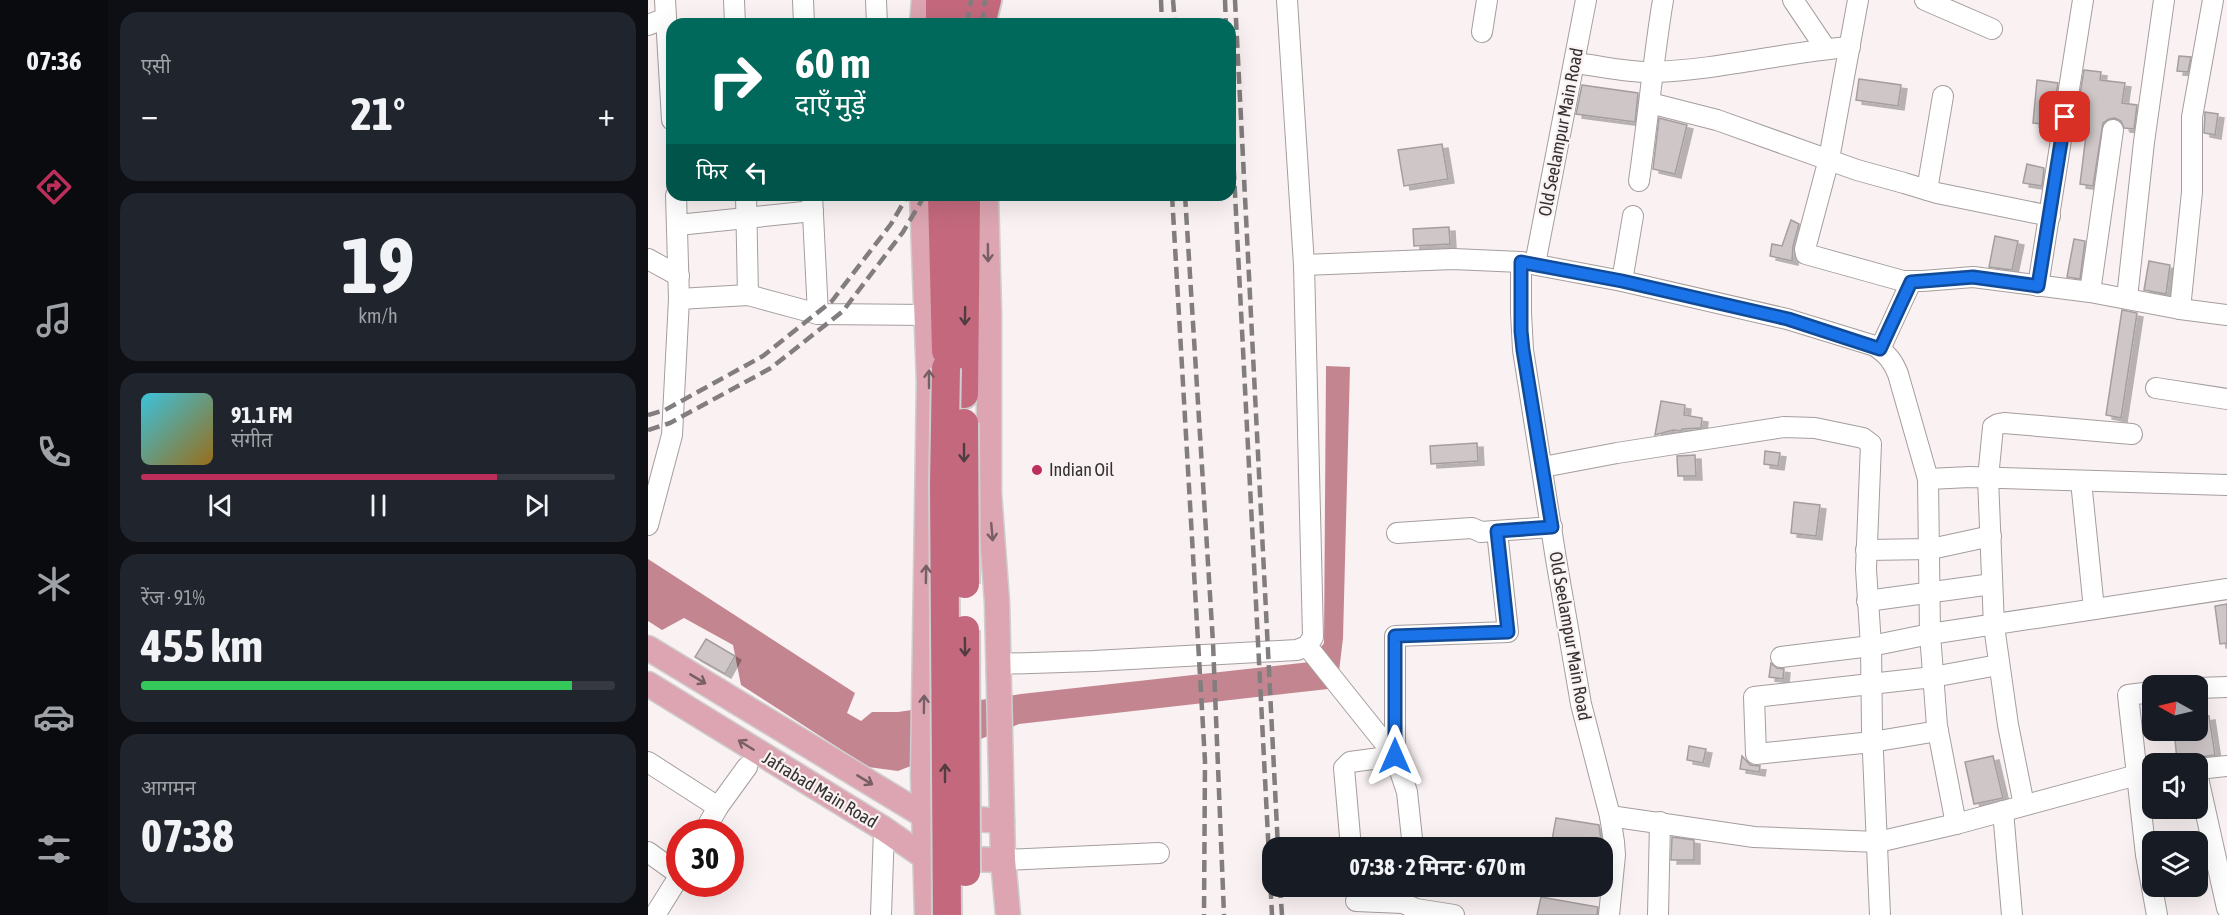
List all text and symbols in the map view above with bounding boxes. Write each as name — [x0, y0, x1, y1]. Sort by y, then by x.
text: 60 m — [795, 39, 870, 87]
icon: right — [696, 42, 774, 120]
text: 07:36 — [26, 45, 82, 76]
street label: Old Seelampur Main Road — [1534, 46, 1587, 218]
text: एसी — [141, 54, 171, 77]
text: 21° — [351, 88, 405, 140]
text: दाएँ मुड़ें — [795, 89, 866, 120]
pin — [2039, 91, 2090, 142]
text: − — [141, 95, 158, 133]
text: + — [598, 95, 615, 133]
icon: arrive — [2048, 100, 2081, 133]
icon: left — [740, 156, 773, 189]
text: फिर — [696, 158, 728, 184]
icon: directions — [33, 166, 75, 208]
text: 19 — [341, 220, 415, 310]
one-way arrow — [982, 243, 993, 263]
icon: music — [33, 299, 75, 341]
text: km/h — [358, 304, 398, 327]
one-way arrow — [959, 306, 970, 326]
one-way arrow — [923, 369, 935, 389]
text: 91.1 FM — [231, 402, 293, 428]
text: संगीत — [231, 428, 272, 451]
icon: phone — [33, 431, 75, 473]
one-way arrow — [958, 442, 970, 462]
place label: Indian Oil — [1049, 459, 1114, 480]
marker: Indian Oil — [1030, 463, 1044, 477]
icon: previous — [204, 489, 237, 522]
icon: pause — [362, 489, 395, 522]
icon: next — [520, 489, 553, 522]
one-way arrow — [987, 522, 998, 542]
street label: Old Seelampur Main Road — [1545, 550, 1596, 722]
icon: climate — [33, 563, 75, 605]
one-way arrow — [921, 564, 932, 584]
text: रेंज · 91% — [141, 586, 205, 609]
text: 455 km — [141, 620, 263, 672]
one-way arrow — [959, 637, 971, 657]
one-way arrow — [689, 673, 706, 685]
north arrow — [2142, 675, 2208, 741]
map controls — [2142, 675, 2208, 897]
one-way arrow — [918, 694, 930, 714]
icon: car — [33, 696, 75, 738]
position arrow — [1363, 724, 1427, 788]
one-way arrow — [738, 738, 755, 750]
street label: Jafrabad Main Road — [759, 747, 882, 832]
button: sound — [2142, 753, 2208, 819]
one-way arrow — [939, 763, 951, 783]
one-way arrow — [856, 774, 873, 787]
text: आगमन — [141, 776, 196, 799]
text: 07:38 — [141, 810, 234, 862]
speed limit sign: 30 — [666, 819, 744, 897]
icon: filters — [33, 828, 75, 870]
button: layers — [2142, 831, 2208, 897]
text: 07:38 · 2 मिनट · 670 m — [1349, 854, 1526, 880]

